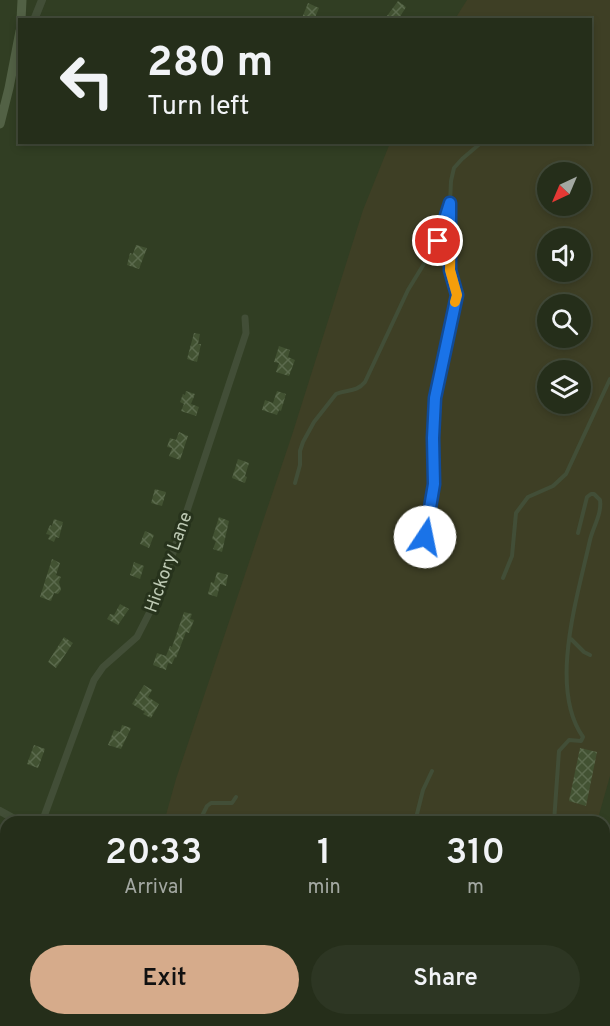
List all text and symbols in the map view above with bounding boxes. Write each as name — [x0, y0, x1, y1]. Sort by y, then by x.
text: 280 m — [147, 38, 273, 91]
icon: left — [48, 42, 126, 120]
text: Turn left — [147, 90, 249, 124]
north arrow — [537, 162, 591, 216]
map controls — [537, 162, 591, 414]
pin — [412, 215, 463, 266]
icon: arrive — [421, 224, 454, 257]
button: sound — [537, 228, 591, 282]
button: search — [537, 294, 591, 348]
button: layers — [537, 360, 591, 414]
position arrow — [393, 505, 457, 569]
street label: Hickory Lane — [140, 509, 198, 616]
text: 20:33 — [105, 831, 202, 877]
text: 1 — [317, 831, 331, 877]
text: 310 — [446, 831, 505, 877]
text: Arrival — [124, 875, 184, 901]
text: min — [307, 875, 341, 901]
text: m — [467, 875, 484, 901]
button: Exit — [30, 945, 299, 1014]
button: Share — [311, 945, 580, 1014]

